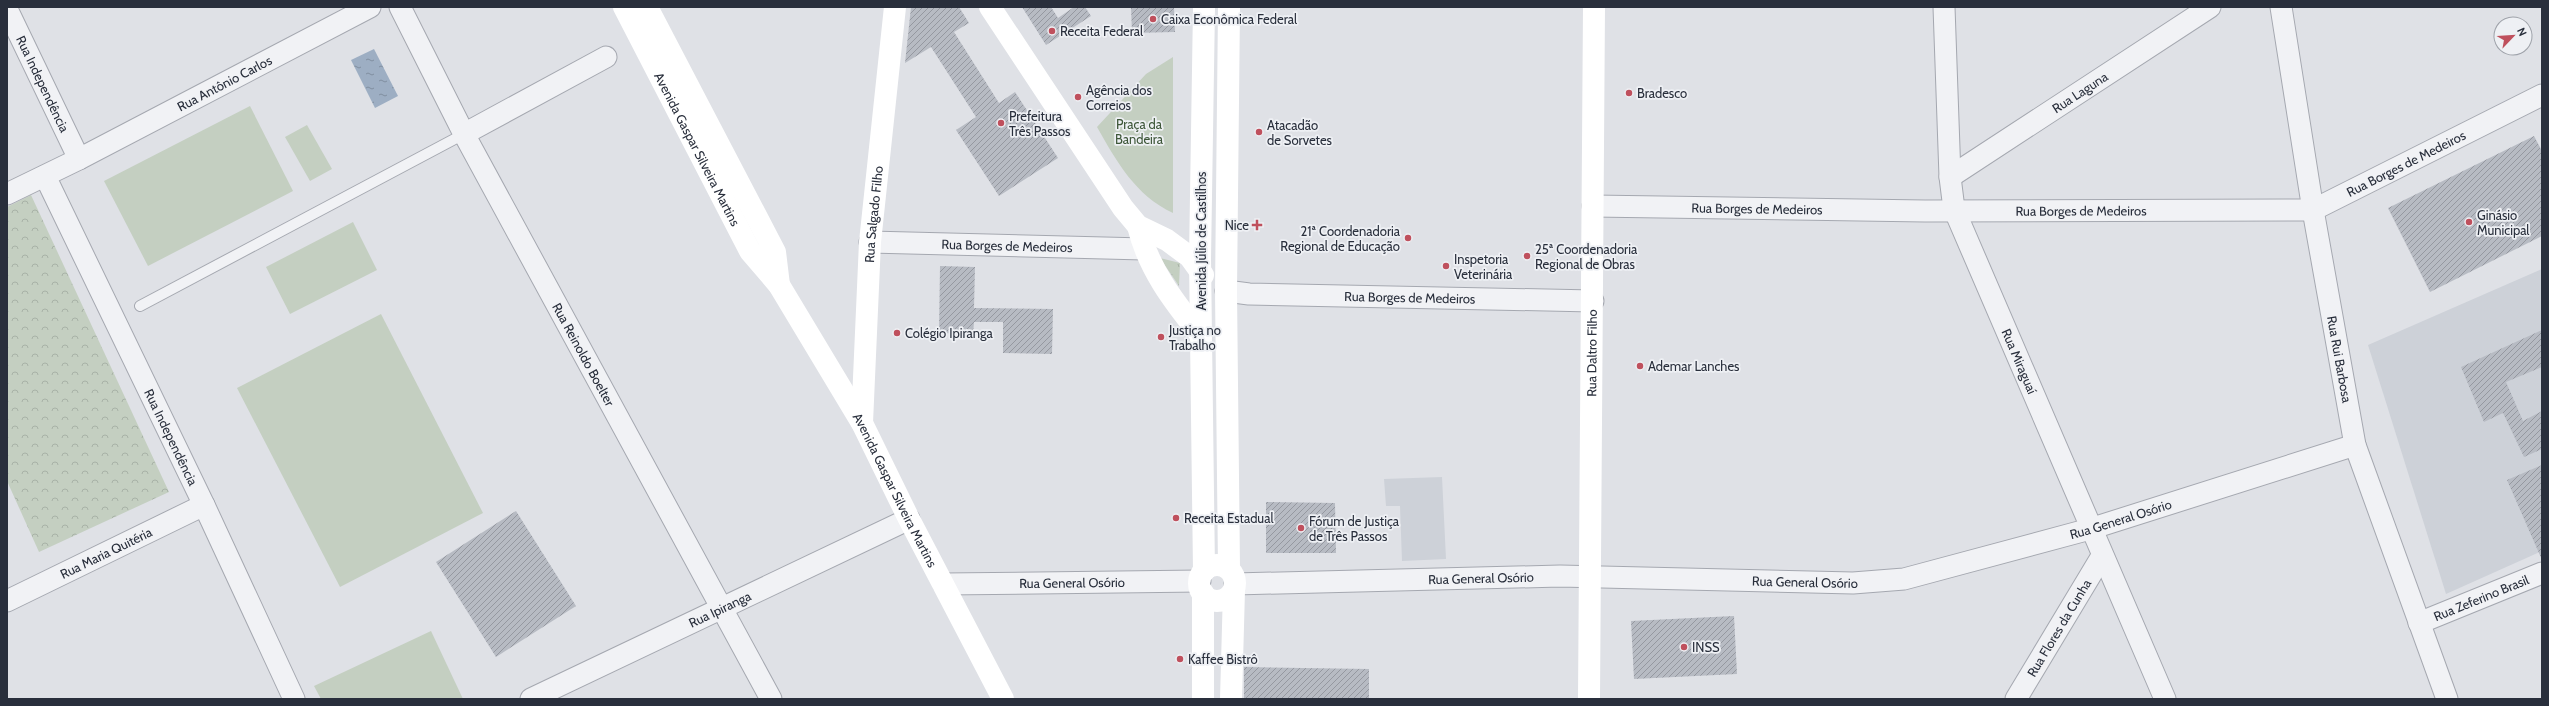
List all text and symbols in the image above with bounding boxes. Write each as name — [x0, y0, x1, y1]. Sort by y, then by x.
place label: Caixa Econômica Federal — [1161, 11, 1297, 27]
marker: Caixa Econômica Federal — [1148, 14, 1158, 24]
north arrow — [2493, 16, 2533, 56]
place label: Receita Federal — [1060, 23, 1143, 39]
text: N — [2514, 25, 2530, 38]
marker: Receita Federal — [1047, 26, 1057, 36]
street label: Rua Independência — [13, 33, 73, 135]
street label: Rua Antônio Carlos — [174, 52, 275, 114]
street label: Rua Laguna — [2049, 68, 2111, 116]
street label: Avenida Gaspar Silveira Martins — [651, 70, 744, 229]
place label: Agência dos Correios — [1086, 82, 1152, 113]
place label: Bradesco — [1637, 85, 1687, 101]
marker: Bradesco — [1624, 88, 1634, 98]
marker: Agência dos Correios — [1073, 92, 1083, 102]
place label: Prefeitura Três Passos — [1009, 108, 1071, 139]
park label: Praça da Bandeira — [1115, 116, 1164, 147]
place label: Atacadão de Sorvetes — [1267, 117, 1333, 148]
marker: Prefeitura Três Passos — [996, 118, 1006, 128]
street label: Rua Borges de Medeiros — [2344, 126, 2469, 200]
marker: Atacadão de Sorvetes — [1254, 127, 1264, 137]
street label: Rua Salgado Filho — [861, 165, 886, 263]
street label: Avenida Júlio de Castilhos — [1193, 171, 1209, 310]
street label: Rua Borges de Medeiros — [1691, 199, 1823, 217]
street label: Rua Borges de Medeiros — [2015, 202, 2147, 219]
place label: Ginásio Municipal — [2477, 207, 2529, 238]
place label: Nice — [1225, 217, 1249, 233]
marker: Ginásio Municipal — [2464, 217, 2474, 227]
marker: Nice — [1252, 220, 1262, 230]
place label: 21ª Coordenadoria Regional de Educação — [1280, 223, 1401, 254]
marker: 21ª Coordenadoria Regional de Educação — [1403, 233, 1413, 243]
street label: Rua Borges de Medeiros — [941, 236, 1073, 255]
place label: 25ª Coordenadoria Regional de Obras — [1535, 241, 1638, 272]
place label: Inspetoria Veterinária — [1454, 251, 1513, 282]
marker: 25ª Coordenadoria Regional de Obras — [1522, 251, 1532, 261]
marker: Inspetoria Veterinária — [1441, 261, 1451, 271]
street label: Rua Borges de Medeiros — [1344, 288, 1476, 307]
street label: Rua Reinoldo Boelter — [549, 300, 619, 410]
street label: Rua Daltro Filho — [1583, 309, 1600, 397]
street label: Rua Rui Barbosa — [2324, 314, 2355, 405]
place label: Justiça no Trabalho — [1168, 322, 1221, 353]
place label: Colégio Ipiranga — [905, 325, 993, 341]
street label: Rua Miraguaí — [1998, 326, 2041, 396]
marker: Colégio Ipiranga — [892, 328, 902, 338]
marker: Justiça no Trabalho — [1156, 332, 1166, 342]
place label: Ademar Lanches — [1648, 358, 1740, 374]
marker: Ademar Lanches — [1635, 361, 1645, 371]
street label: Rua Independência — [141, 386, 202, 489]
street label: Avenida Gaspar Silveira Martins — [850, 410, 941, 570]
street label: Rua General Osório — [2068, 496, 2173, 542]
place label: Receita Estadual — [1184, 510, 1274, 526]
marker: Receita Estadual — [1171, 513, 1181, 523]
place label: Fórum de Justiça de Três Passos — [1309, 513, 1400, 544]
street label: Rua Maria Quitéria — [57, 523, 155, 582]
marker: Fórum de Justiça de Três Passos — [1296, 523, 1306, 533]
street label: Rua General Osório — [1428, 569, 1534, 587]
street label: Rua Zeferino Brasil — [2431, 571, 2531, 624]
street label: Rua General Osório — [1752, 573, 1858, 591]
street label: Rua General Osório — [1019, 574, 1125, 591]
street label: Rua Flores da Cunha — [2023, 575, 2095, 680]
street label: Rua Ipiranga — [686, 587, 754, 631]
place label: INSS — [1692, 639, 1720, 655]
marker: INSS — [1679, 642, 1689, 652]
place label: Kaffee Bistrô — [1188, 651, 1258, 667]
marker: Kaffee Bistrô — [1175, 654, 1185, 664]

